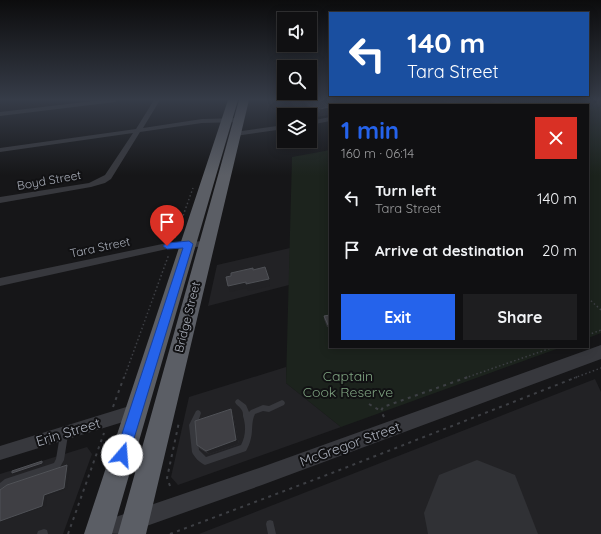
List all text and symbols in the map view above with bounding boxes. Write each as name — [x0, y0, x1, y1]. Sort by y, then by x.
map controls — [277, 12, 317, 148]
button: sound — [277, 12, 317, 52]
text: 140 m — [407, 25, 485, 60]
icon: left — [341, 28, 393, 80]
button: search — [277, 60, 317, 100]
text: Tara Street — [407, 60, 499, 83]
button: layers — [277, 108, 317, 148]
text: 1 min — [341, 115, 399, 145]
button: close — [535, 117, 577, 159]
text: 160 m · 06:14 — [341, 145, 414, 161]
street label: Boyd Street — [16, 167, 82, 193]
text: Turn left — [375, 181, 437, 200]
icon: left — [341, 187, 363, 209]
text: 140 m — [537, 189, 577, 208]
text: Tara Street — [375, 200, 441, 216]
pin — [150, 205, 184, 246]
icon: arrive — [156, 211, 178, 233]
street label: Tara Street — [69, 233, 131, 261]
icon: arrive — [341, 239, 363, 261]
text: Arrive at destination — [375, 241, 524, 260]
text: 20 m — [542, 241, 577, 260]
street label: Bridge Street — [171, 280, 203, 354]
button: Exit — [341, 294, 455, 340]
button: Share — [463, 294, 577, 340]
park label: Captain Cook Reserve — [303, 367, 393, 401]
street label: Erin Street — [34, 414, 103, 450]
street label: McGregor Street — [297, 417, 403, 471]
position arrow — [101, 434, 143, 476]

